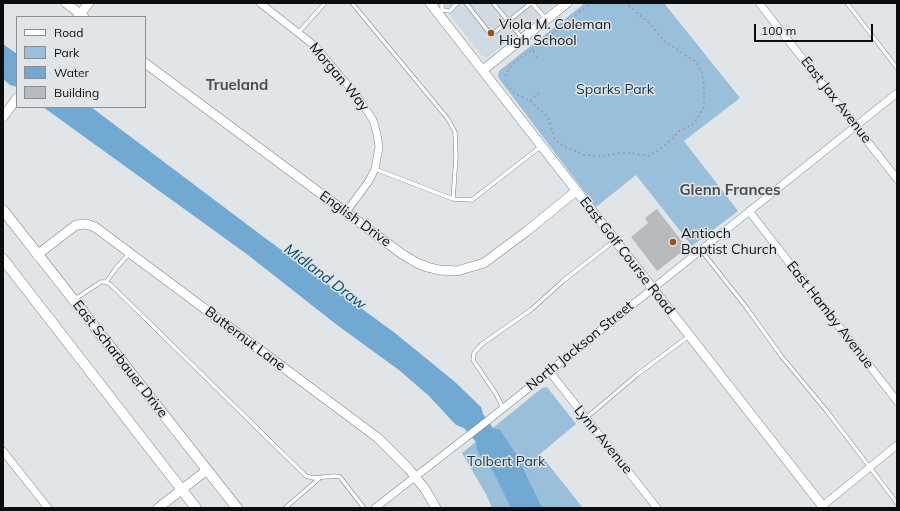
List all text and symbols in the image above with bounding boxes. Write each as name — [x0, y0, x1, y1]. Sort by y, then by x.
legend — [16, 16, 146, 108]
scale bar — [756, 16, 875, 42]
place label: Viola M. Coleman High School — [499, 17, 611, 50]
text: 100 m — [761, 23, 796, 38]
text: Road — [54, 25, 83, 40]
marker: Viola M. Coleman High School — [486, 28, 496, 38]
street label: Morgan Way — [305, 39, 373, 115]
text: Park — [54, 45, 79, 60]
street label: East Jax Avenue — [797, 54, 875, 146]
text: Water — [54, 65, 89, 80]
district label: Trueland — [206, 76, 268, 94]
park label: Sparks Park — [576, 82, 654, 98]
text: Building — [54, 85, 99, 100]
district label: Glenn Frances — [679, 181, 781, 199]
street label: English Drive — [316, 187, 394, 251]
street label: East Golf Course Road — [576, 194, 678, 318]
place label: Antioch Baptist Church — [681, 226, 777, 258]
marker: Antioch Baptist Church — [668, 237, 678, 247]
water label: Midland Draw — [280, 240, 370, 314]
street label: East Hamby Avenue — [783, 258, 877, 372]
street label: East Scharbauer Drive — [69, 297, 171, 421]
street label: North Jackson Street — [523, 298, 637, 394]
street label: Butternut Lane — [201, 303, 289, 375]
street label: Lynn Avenue — [570, 402, 636, 478]
park label: Tolbert Park — [467, 454, 545, 470]

